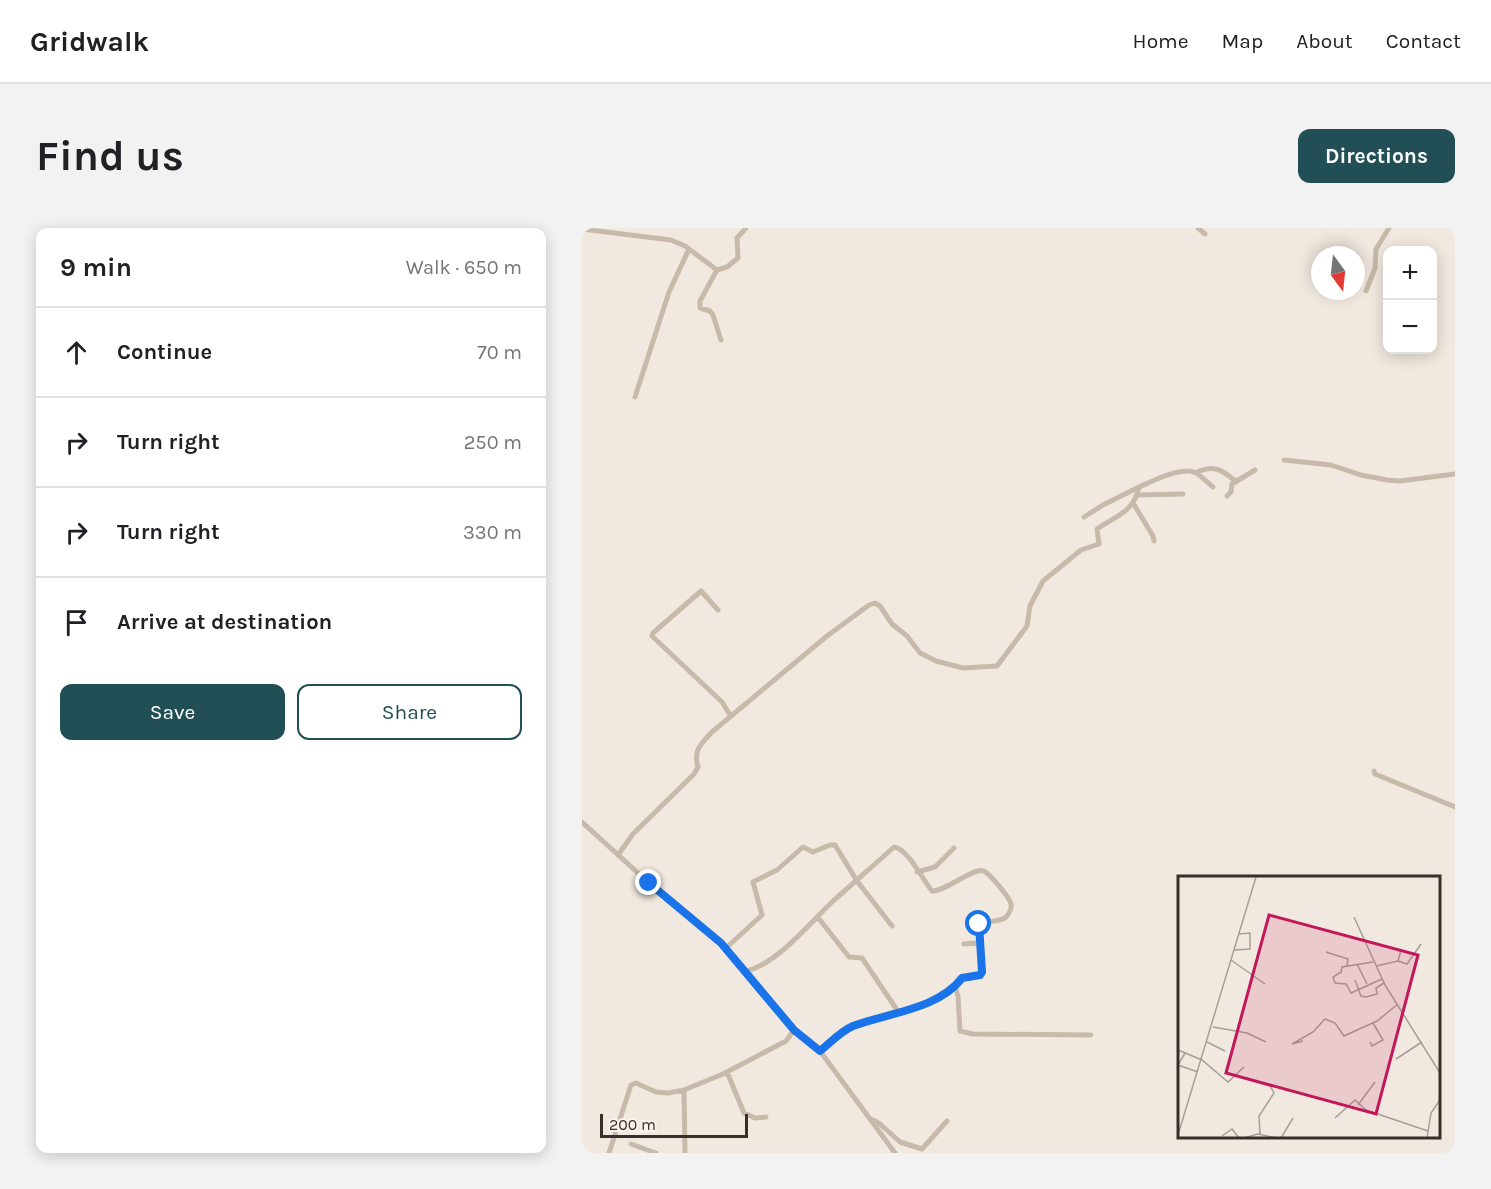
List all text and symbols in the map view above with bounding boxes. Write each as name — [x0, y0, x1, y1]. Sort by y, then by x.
text: Gridwalk — [30, 25, 149, 58]
text: Home — [1133, 29, 1189, 53]
text: Map — [1222, 29, 1263, 53]
text: About — [1296, 29, 1353, 53]
text: Contact — [1386, 29, 1461, 53]
button: Directions — [1298, 129, 1455, 183]
text: Find us — [36, 131, 184, 181]
north arrow — [1311, 246, 1365, 300]
map controls — [1383, 246, 1437, 354]
button: + — [1383, 246, 1437, 300]
text: 9 min — [60, 252, 132, 283]
text: Walk · 650 m — [406, 256, 522, 279]
button: − — [1383, 300, 1437, 354]
icon: ahead — [60, 336, 93, 369]
text: Continue — [117, 339, 212, 365]
text: 70 m — [477, 341, 522, 364]
icon: right — [60, 426, 93, 459]
text: Turn right — [117, 429, 220, 455]
text: 250 m — [464, 431, 522, 454]
icon: right — [60, 516, 93, 549]
text: Turn right — [117, 519, 220, 545]
text: 330 m — [463, 521, 522, 544]
icon: arrive — [60, 606, 93, 639]
text: Arrive at destination — [117, 609, 332, 635]
button: Save — [60, 684, 285, 740]
button: Share — [297, 684, 522, 740]
route end — [635, 869, 661, 895]
inset map — [1178, 876, 1440, 1138]
route start — [965, 910, 991, 936]
scale bar — [600, 1111, 748, 1138]
text: 200 m — [609, 1115, 656, 1134]

